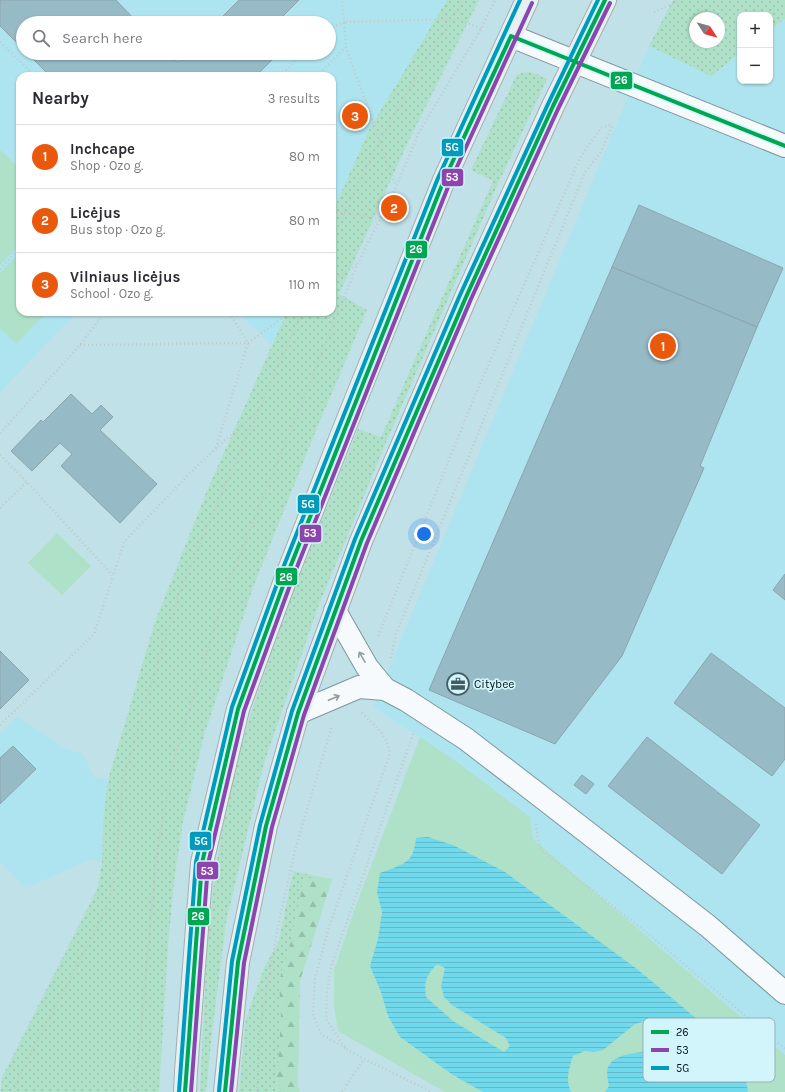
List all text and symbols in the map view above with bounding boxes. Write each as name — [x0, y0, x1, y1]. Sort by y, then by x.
north arrow — [689, 12, 725, 48]
map controls — [737, 12, 773, 84]
button: + — [737, 12, 773, 48]
search box — [16, 16, 336, 60]
icon: search — [30, 27, 52, 49]
text: Search here — [62, 29, 143, 47]
button: − — [737, 48, 773, 84]
line badge: 26 — [610, 71, 633, 90]
text: 26 — [614, 74, 628, 87]
text: Nearby — [32, 88, 89, 108]
text: 3 results — [268, 91, 320, 106]
pin: 3 — [342, 101, 368, 131]
line badge: 5G — [441, 138, 464, 157]
text: Inchcape — [70, 140, 135, 158]
text: 5G — [445, 141, 459, 154]
text: 1 — [43, 149, 47, 164]
text: 80 m — [289, 149, 320, 164]
text: Shop · Ozo g. — [70, 158, 143, 173]
line badge: 53 — [441, 168, 464, 187]
text: 53 — [445, 171, 459, 184]
pin: 2 — [381, 193, 407, 223]
text: Licėjus — [70, 204, 121, 222]
text: 2 — [41, 213, 49, 228]
text: 80 m — [289, 213, 320, 228]
text: Bus stop · Ozo g. — [70, 222, 165, 237]
line badge: 26 — [405, 240, 428, 259]
text: 26 — [409, 243, 423, 256]
text: Vilniaus licėjus — [70, 268, 180, 286]
text: 3 — [41, 277, 49, 292]
text: 110 m — [288, 277, 320, 292]
text: School · Ozo g. — [70, 286, 153, 301]
pin: 1 — [650, 331, 676, 361]
line badge: 5G — [297, 494, 320, 514]
text: 5G — [301, 498, 315, 511]
line badge: 53 — [299, 524, 322, 543]
your location — [414, 524, 434, 544]
text: 53 — [303, 527, 317, 540]
line badge: 26 — [275, 567, 298, 586]
text: 26 — [279, 571, 293, 584]
one-way arrow — [357, 651, 365, 663]
office icon: Citybee — [445, 671, 471, 697]
place label: Citybee — [474, 677, 514, 691]
one-way arrow — [327, 694, 339, 701]
line badge: 5G — [189, 831, 212, 851]
text: 5G — [194, 835, 208, 848]
line badge: 53 — [196, 861, 219, 880]
text: 53 — [200, 865, 214, 878]
line badge: 26 — [187, 907, 210, 926]
text: 26 — [191, 910, 205, 923]
legend — [643, 1018, 775, 1082]
text: 26 — [676, 1026, 689, 1039]
text: 53 — [676, 1044, 689, 1057]
text: 5G — [676, 1062, 689, 1075]

